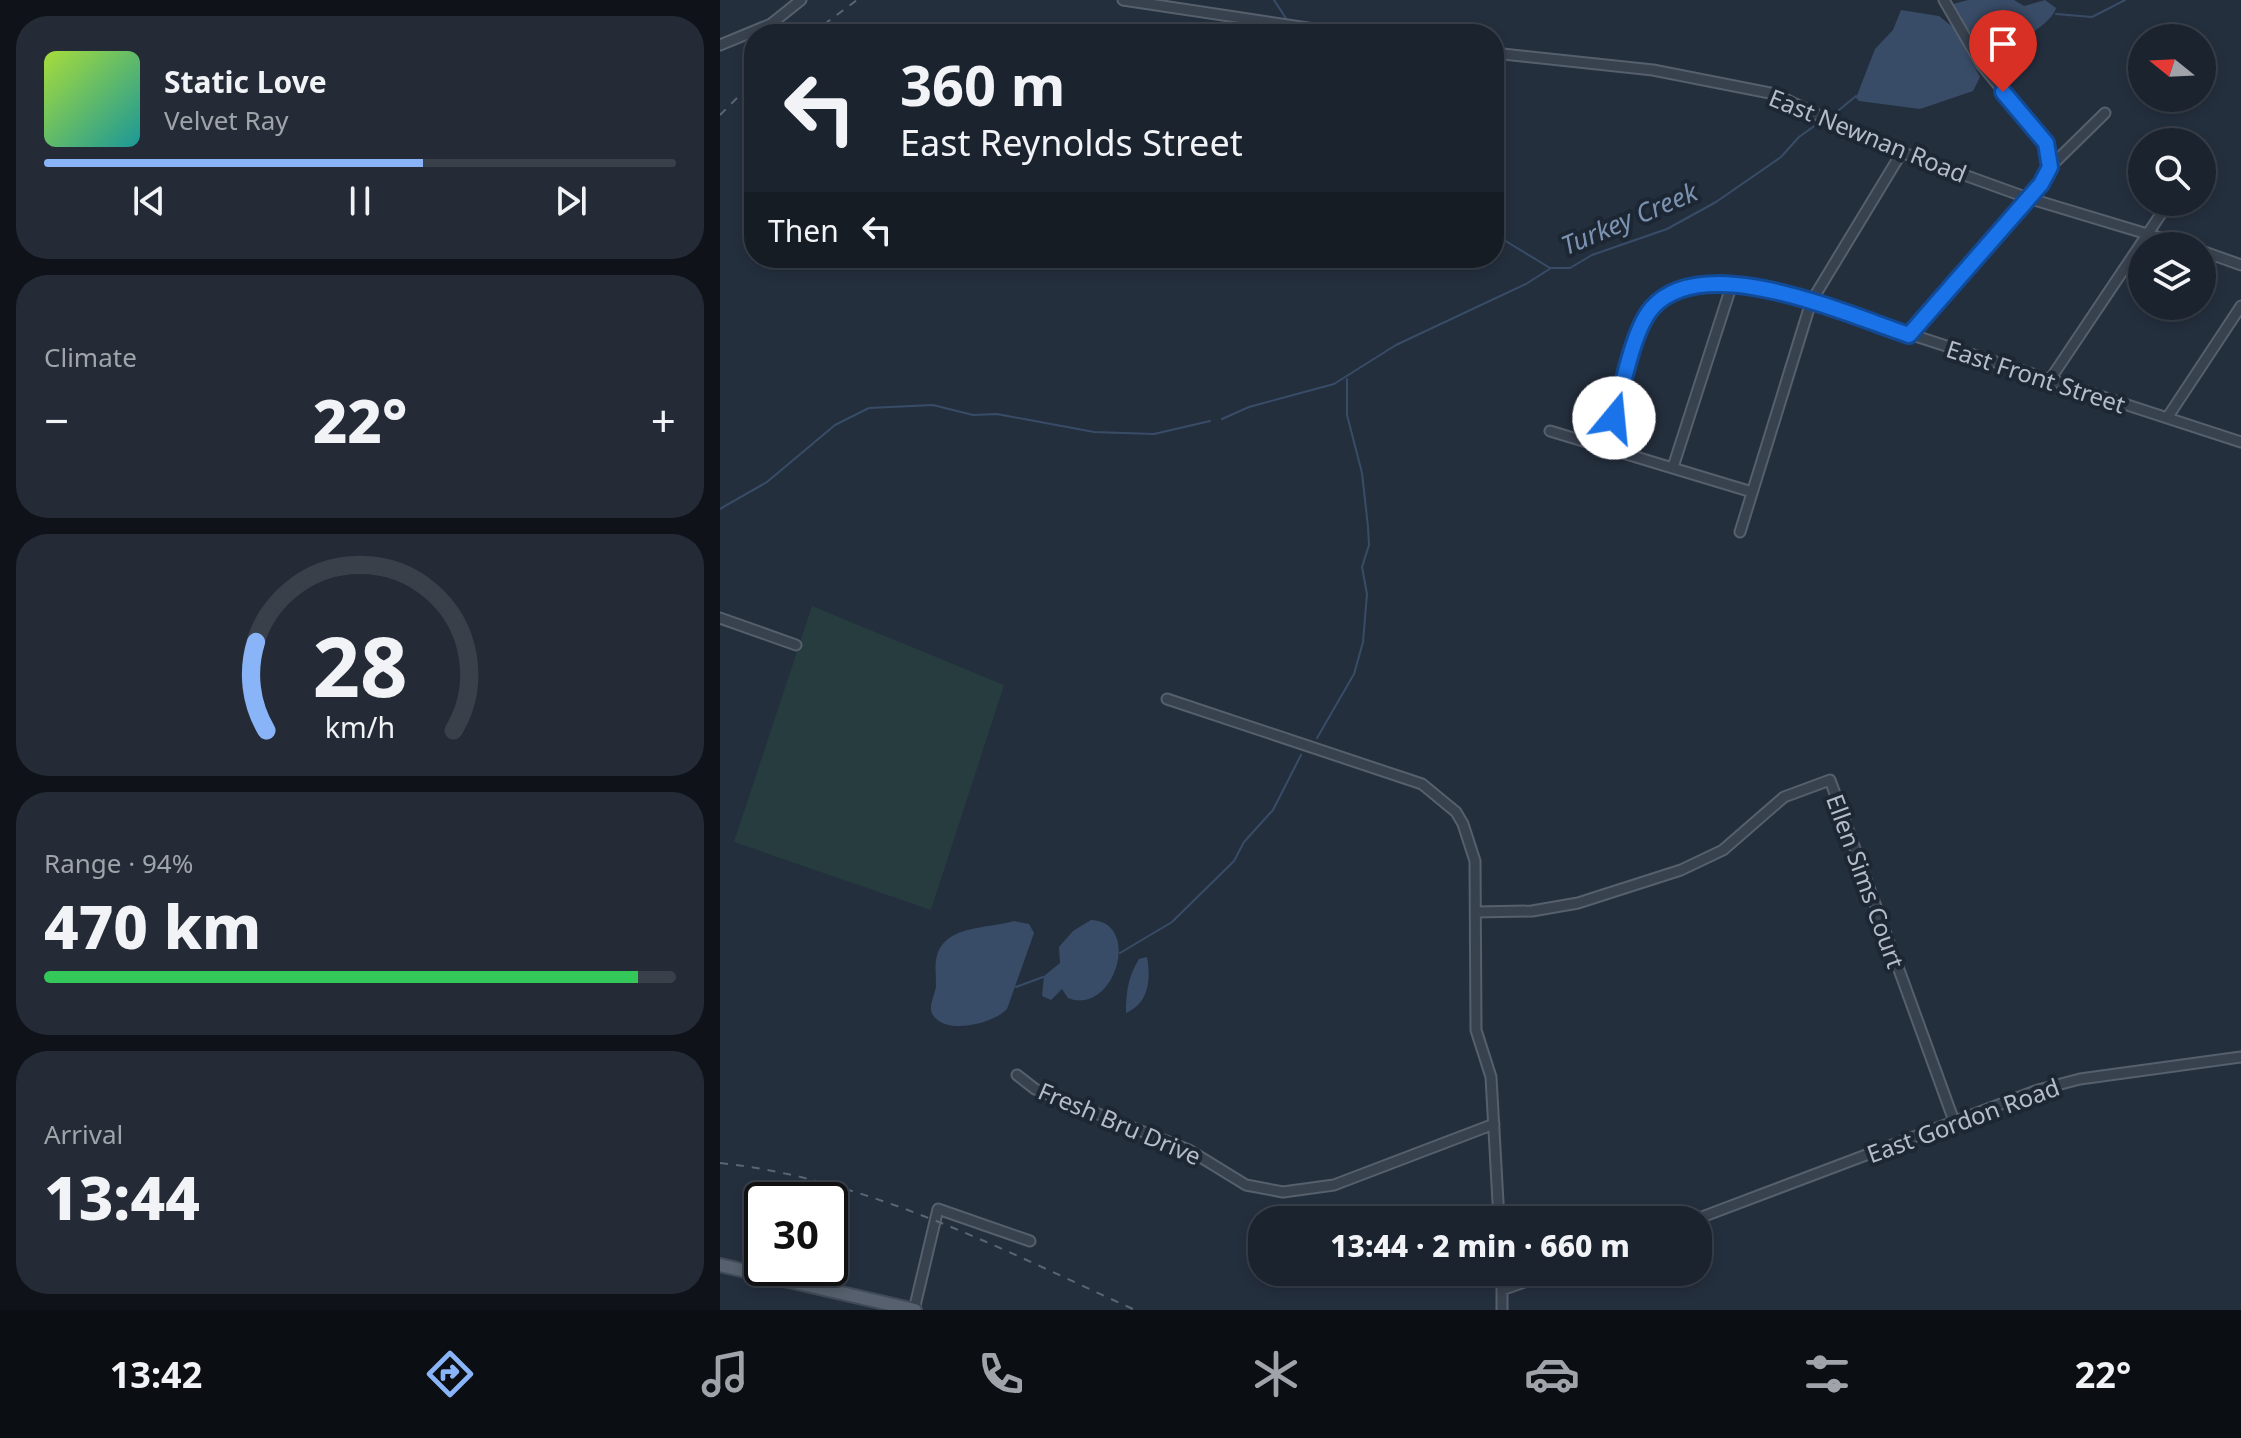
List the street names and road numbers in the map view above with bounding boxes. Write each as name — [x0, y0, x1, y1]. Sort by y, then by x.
street label: East Newnan Road — [1764, 80, 1972, 190]
street label: East Front Street — [1942, 332, 2130, 421]
street label: Ellen Sims Court — [1819, 789, 1913, 973]
street label: East Gordon Road — [1862, 1070, 2064, 1170]
street label: Fresh Bru Drive — [1033, 1074, 1207, 1172]

